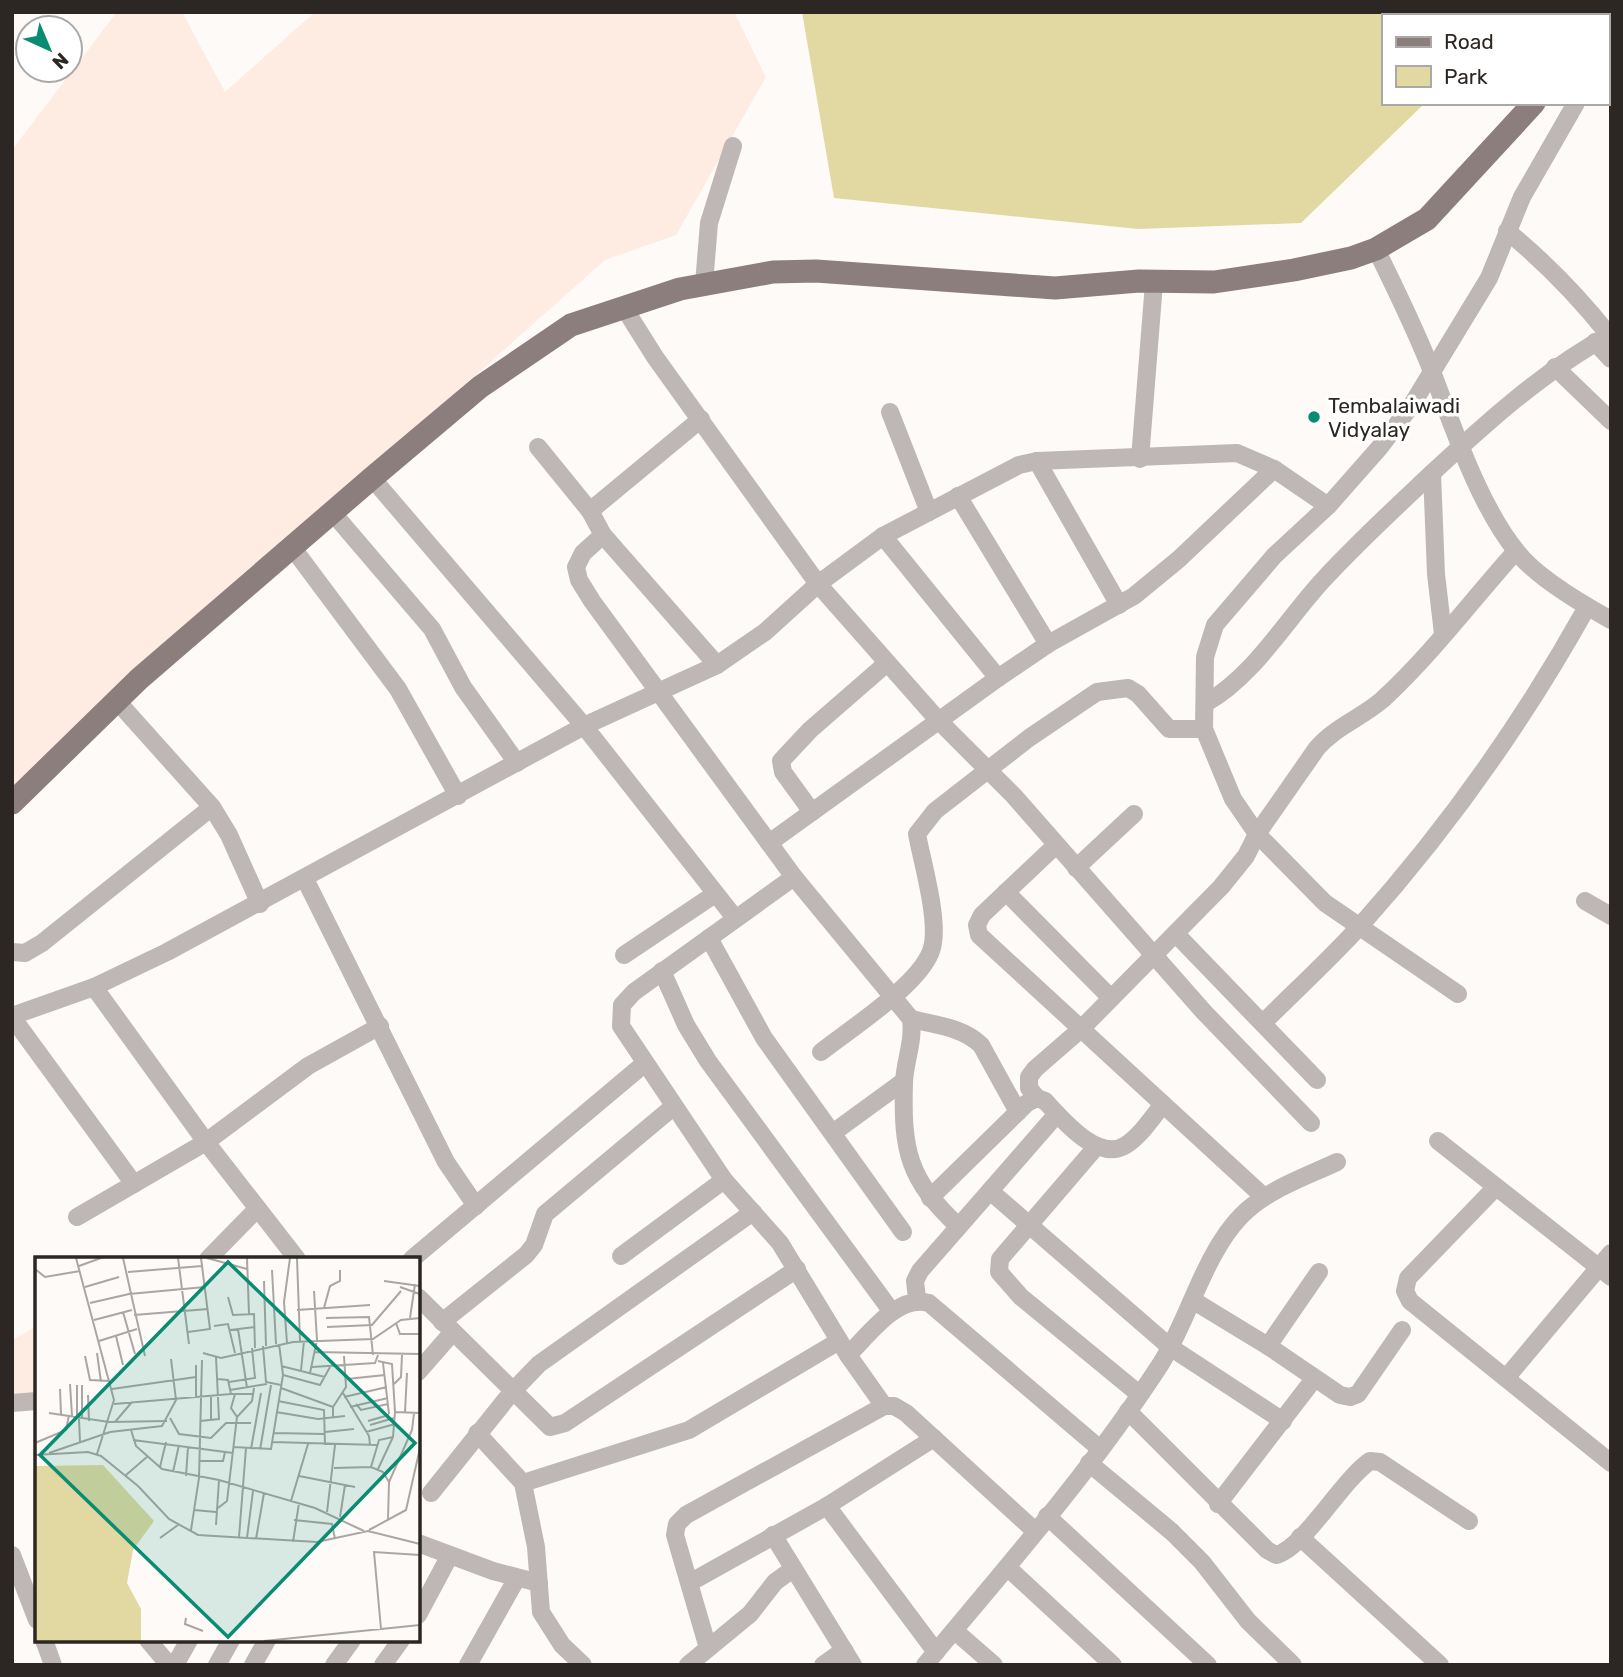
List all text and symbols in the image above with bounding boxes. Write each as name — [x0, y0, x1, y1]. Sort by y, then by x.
north arrow — [14, 14, 84, 84]
legend — [1382, 14, 1609, 105]
text: Road — [1444, 29, 1494, 54]
text: N — [48, 48, 73, 74]
text: Park — [1444, 64, 1488, 89]
place label: Tembalaiwadi Vidyalay — [1328, 393, 1460, 442]
marker: Tembalaiwadi Vidyalay — [1306, 409, 1322, 425]
inset map — [35, 1257, 420, 1642]

